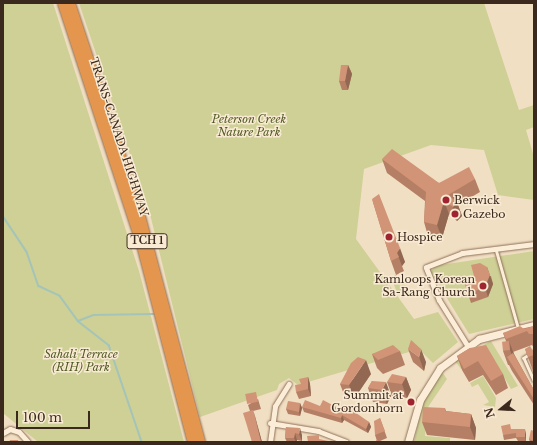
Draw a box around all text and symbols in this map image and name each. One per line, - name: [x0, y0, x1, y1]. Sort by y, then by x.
- street label: TRANS-CANADA HIGHWAY: [87, 56, 151, 218]
- park label: Peterson Creek Nature Park: [212, 113, 286, 139]
- place label: Berwick: [454, 193, 500, 207]
- marker: Berwick: [441, 195, 451, 205]
- place label: Gazebo: [463, 207, 505, 221]
- marker: Gazebo: [450, 209, 460, 219]
- place label: Hospice: [397, 230, 442, 244]
- marker: Hospice: [384, 232, 394, 242]
- road number: TCH 1: [126, 233, 168, 249]
- place label: Kamloops Korean Sa-Rang Church: [374, 273, 475, 299]
- marker: Kamloops Korean Sa-Rang Church: [478, 281, 488, 291]
- park label: Sahali Terrace (RIH) Park: [44, 348, 118, 374]
- place label: Summit at Gordonhorn: [331, 389, 403, 415]
- north arrow: [481, 389, 521, 429]
- marker: Summit at Gordonhorn: [406, 397, 416, 407]
- scale bar: [18, 403, 92, 429]
- text: N: [481, 406, 498, 420]
- text: 100 m: [23, 410, 62, 425]

